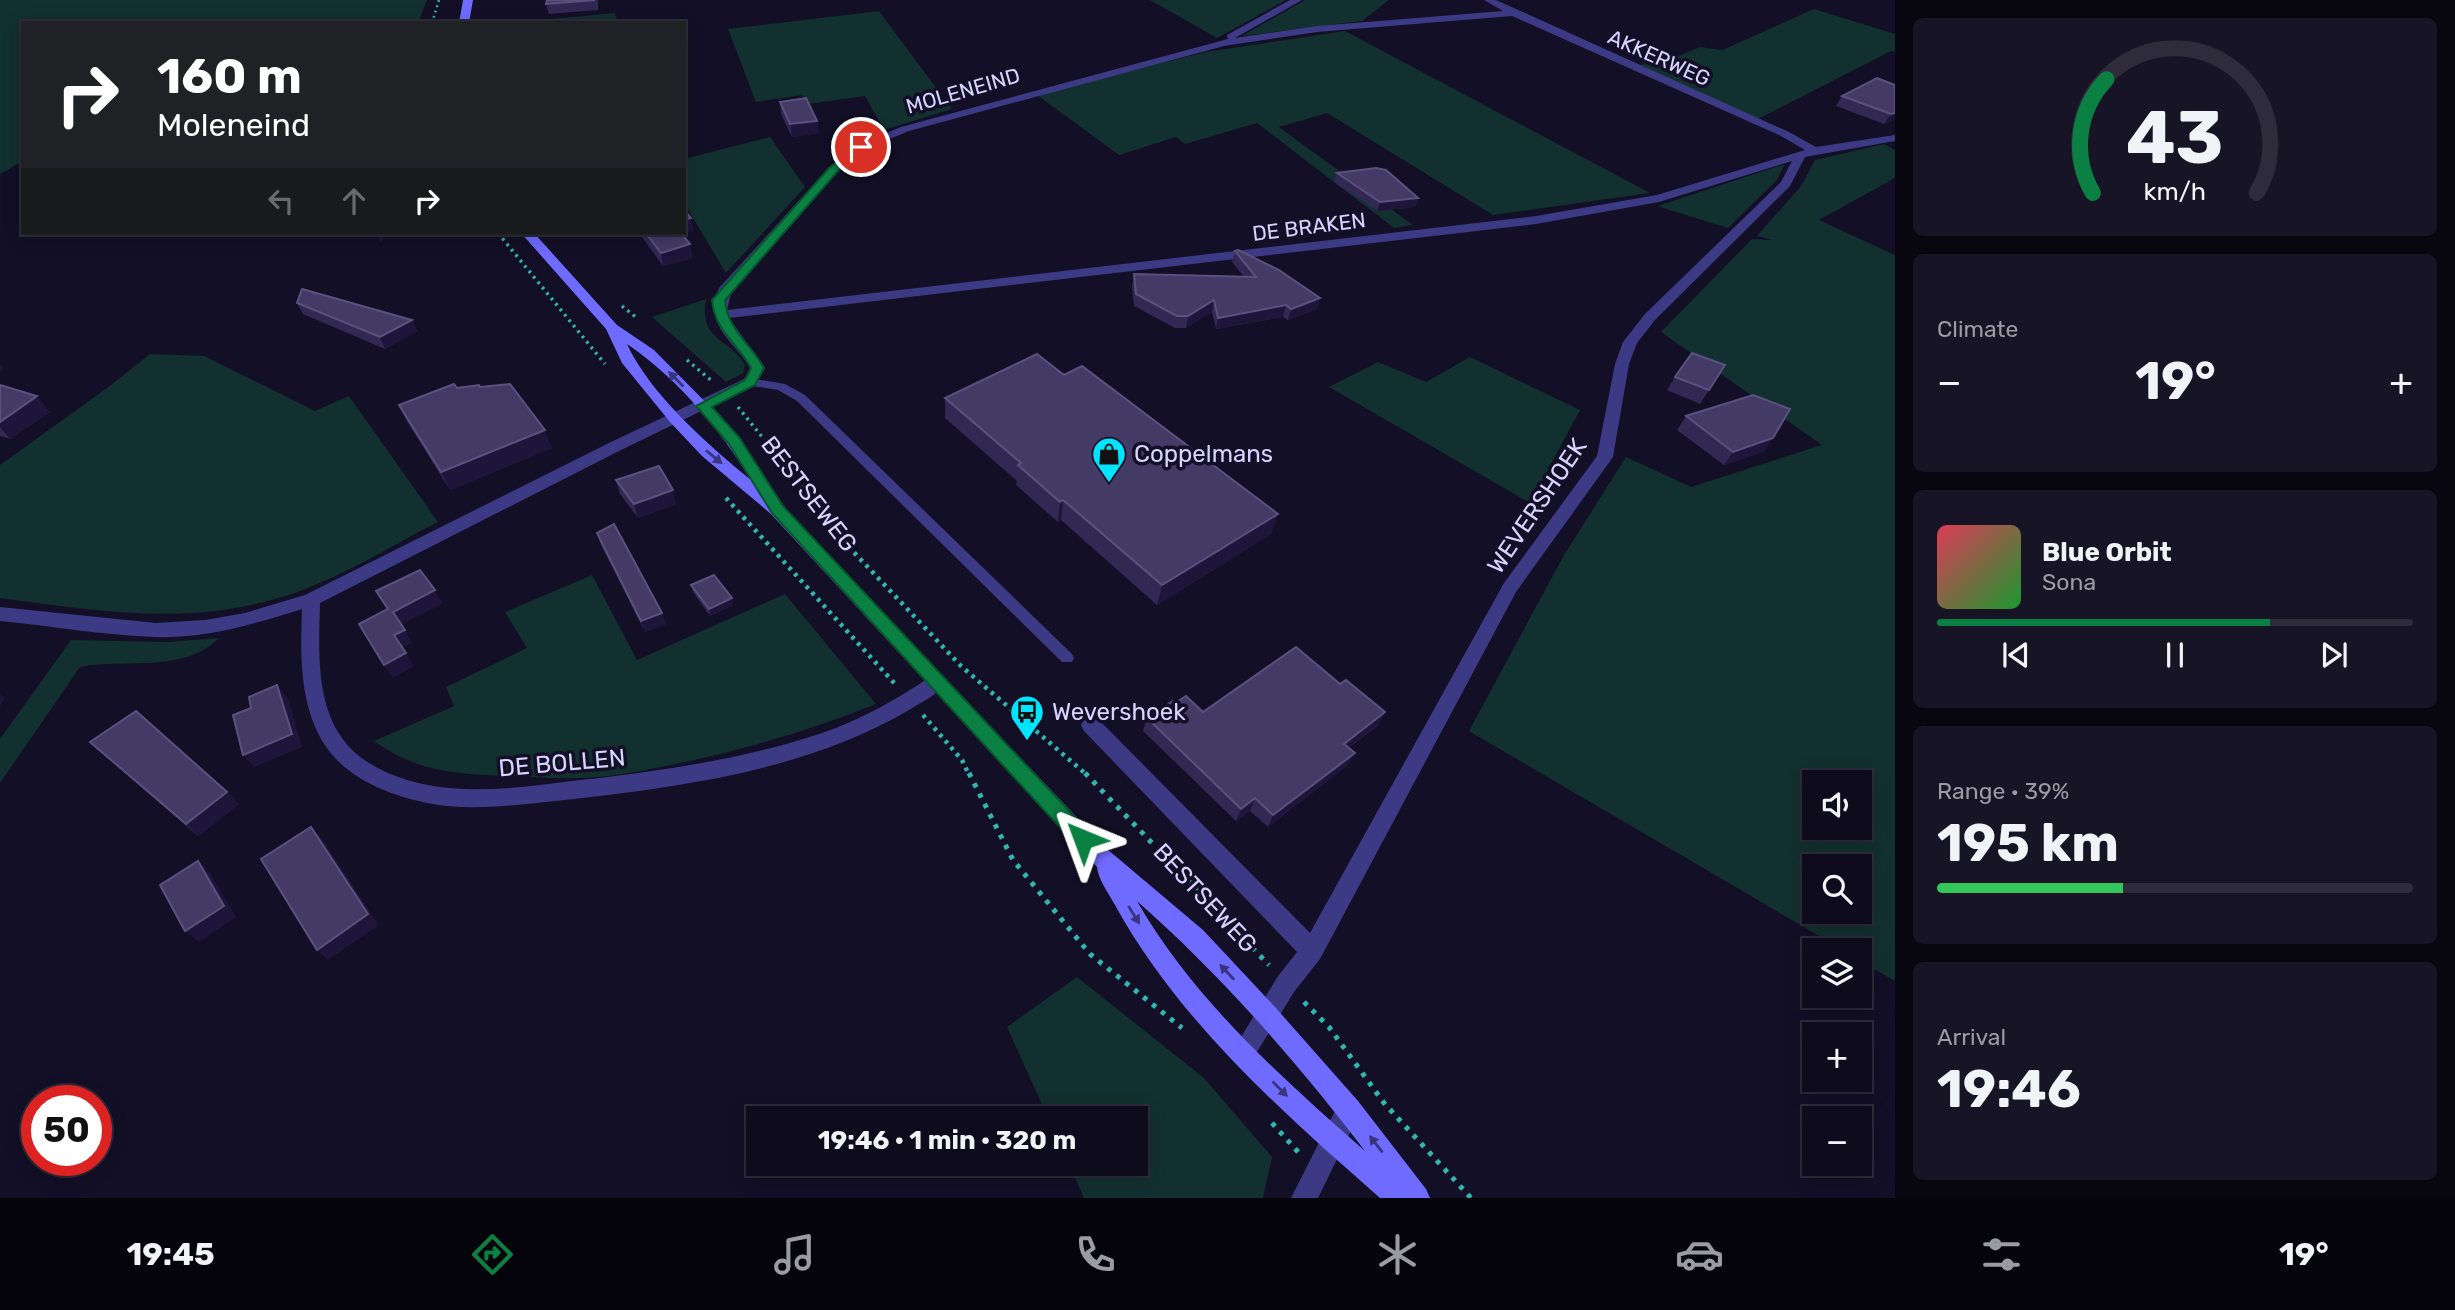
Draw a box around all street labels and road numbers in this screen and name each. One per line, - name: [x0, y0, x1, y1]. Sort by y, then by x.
- street label: AKKERWEG: [1604, 24, 1714, 91]
- street label: MOLENEIND: [903, 62, 1023, 119]
- street label: DE BRAKEN: [1251, 207, 1367, 246]
- street label: BESTSEWEG: [755, 431, 863, 557]
- street label: WEVERSHOEK: [1482, 433, 1593, 579]
- street label: DE BOLLEN: [497, 743, 627, 783]
- street label: BESTSEWEG: [1148, 838, 1262, 958]

